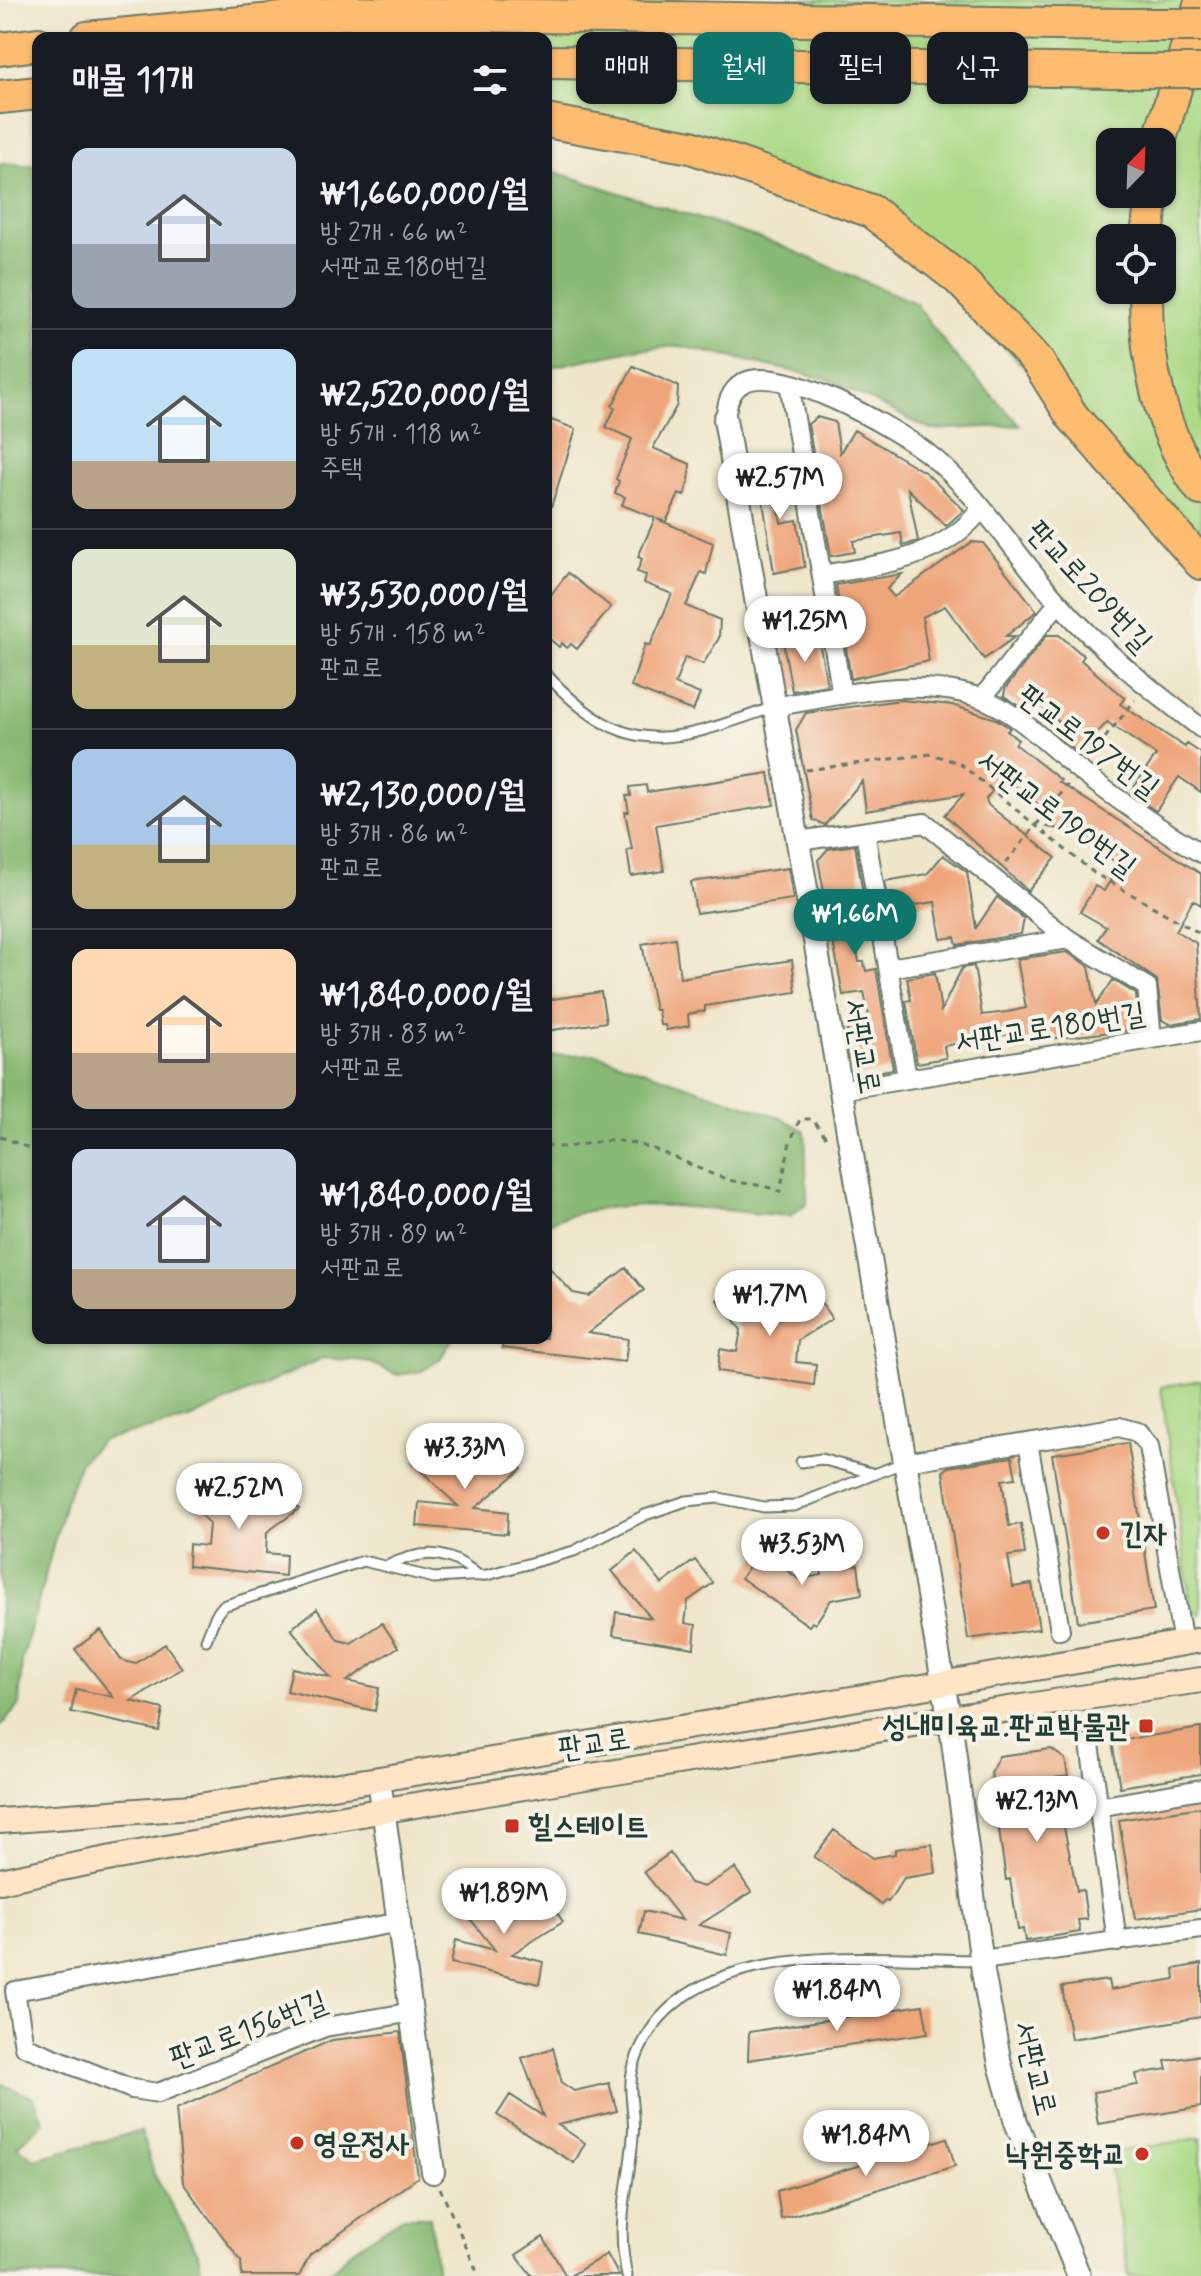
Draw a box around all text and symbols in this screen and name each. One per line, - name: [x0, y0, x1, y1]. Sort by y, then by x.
- chip: 매매: [576, 32, 677, 104]
- chip: 월세: [693, 32, 794, 104]
- chip: 필터: [810, 32, 911, 104]
- chip: 신규: [927, 32, 1028, 104]
- text: 매물 11개: [72, 58, 194, 103]
- icon: filters: [468, 58, 512, 102]
- north arrow: [1096, 128, 1176, 208]
- map controls: [1096, 128, 1176, 304]
- text: ₩1,660,000/월: [320, 172, 528, 217]
- icon: home: [136, 180, 232, 276]
- text: 방 2개 · 66 m²: [320, 217, 467, 251]
- button: locate: [1096, 224, 1176, 304]
- text: 서판교로180번길: [320, 251, 486, 285]
- text: ₩2,520,000/월: [320, 373, 529, 418]
- icon: home: [136, 381, 232, 477]
- text: 방 5개 · 118 m²: [320, 418, 482, 452]
- text: 주택: [320, 452, 362, 486]
- pin: ₩2.57M: [715, 453, 845, 521]
- text: ₩2.57M: [736, 462, 824, 496]
- street label: 판교로209번길: [1018, 513, 1160, 661]
- text: ₩3,530,000/월: [320, 573, 528, 618]
- icon: home: [136, 581, 232, 677]
- pin: ₩1.25M: [740, 596, 870, 664]
- text: ₩1.25M: [762, 605, 848, 639]
- text: 방 5개 · 158 m²: [320, 618, 486, 652]
- text: 판교로: [320, 652, 383, 686]
- street label: 판교로197번길: [1010, 676, 1167, 808]
- street label: 서판교로190번길: [969, 742, 1144, 887]
- text: ₩2,130,000/월: [320, 773, 525, 818]
- icon: home: [136, 781, 232, 877]
- text: 방 3개 · 86 m²: [320, 818, 468, 852]
- text: 판교로: [320, 852, 383, 886]
- pin: ₩1.66M: [790, 889, 920, 957]
- text: ₩1.66M: [812, 898, 898, 932]
- text: ₩1,840,000/월: [320, 973, 532, 1018]
- icon: home: [136, 981, 232, 1077]
- street label: 서판교로180번길: [952, 994, 1148, 1063]
- street label: 서판교로: [834, 995, 889, 1097]
- text: 방 3개 · 83 m²: [320, 1018, 466, 1052]
- text: 서판교로: [320, 1052, 404, 1086]
- text: ₩1,840,000/월: [320, 1173, 532, 1218]
- icon: home: [136, 1181, 232, 1277]
- text: 방 3개 · 89 m²: [320, 1218, 467, 1252]
- text: 서판교로: [320, 1252, 404, 1286]
- pin: ₩1.7M: [714, 1270, 826, 1338]
- text: ₩1.7M: [733, 1279, 807, 1313]
- pin: ₩3.33M: [400, 1423, 530, 1491]
- text: ₩3.33M: [424, 1432, 506, 1466]
- pin: ₩2.52M: [174, 1463, 304, 1531]
- text: ₩2.52M: [194, 1472, 284, 1506]
- place label: 긴자: [1119, 1515, 1167, 1554]
- pin: ₩3.53M: [737, 1519, 867, 1587]
- marker: 긴자: [1094, 1524, 1112, 1542]
- text: ₩3.53M: [759, 1528, 845, 1562]
- place label: 성내미육교.판교박물관: [882, 1708, 1130, 1747]
- marker: 성내미육교.판교박물관: [1137, 1717, 1155, 1735]
- street label: 판교로: [555, 1720, 633, 1769]
- pin: ₩2.13M: [972, 1776, 1102, 1844]
- text: ₩2.13M: [996, 1785, 1078, 1819]
- place label: 힐스테이트: [528, 1808, 649, 1847]
- marker: 힐스테이트: [503, 1817, 521, 1835]
- pin: ₩1.89M: [439, 1868, 569, 1936]
- text: ₩1.89M: [459, 1877, 549, 1911]
- pin: ₩1.84M: [772, 1965, 902, 2033]
- text: ₩1.84M: [792, 1974, 882, 2008]
- street label: 판교로156번길: [164, 1983, 333, 2078]
- street label: 서판교로: [1004, 2017, 1065, 2120]
- pin: ₩1.84M: [801, 2110, 931, 2178]
- text: ₩1.84M: [821, 2119, 911, 2153]
- place label: 영운정사: [313, 2125, 410, 2164]
- marker: 영운정사: [288, 2134, 306, 2152]
- place label: 낙원중학교: [1005, 2136, 1126, 2175]
- marker: 낙원중학교: [1133, 2145, 1151, 2163]

